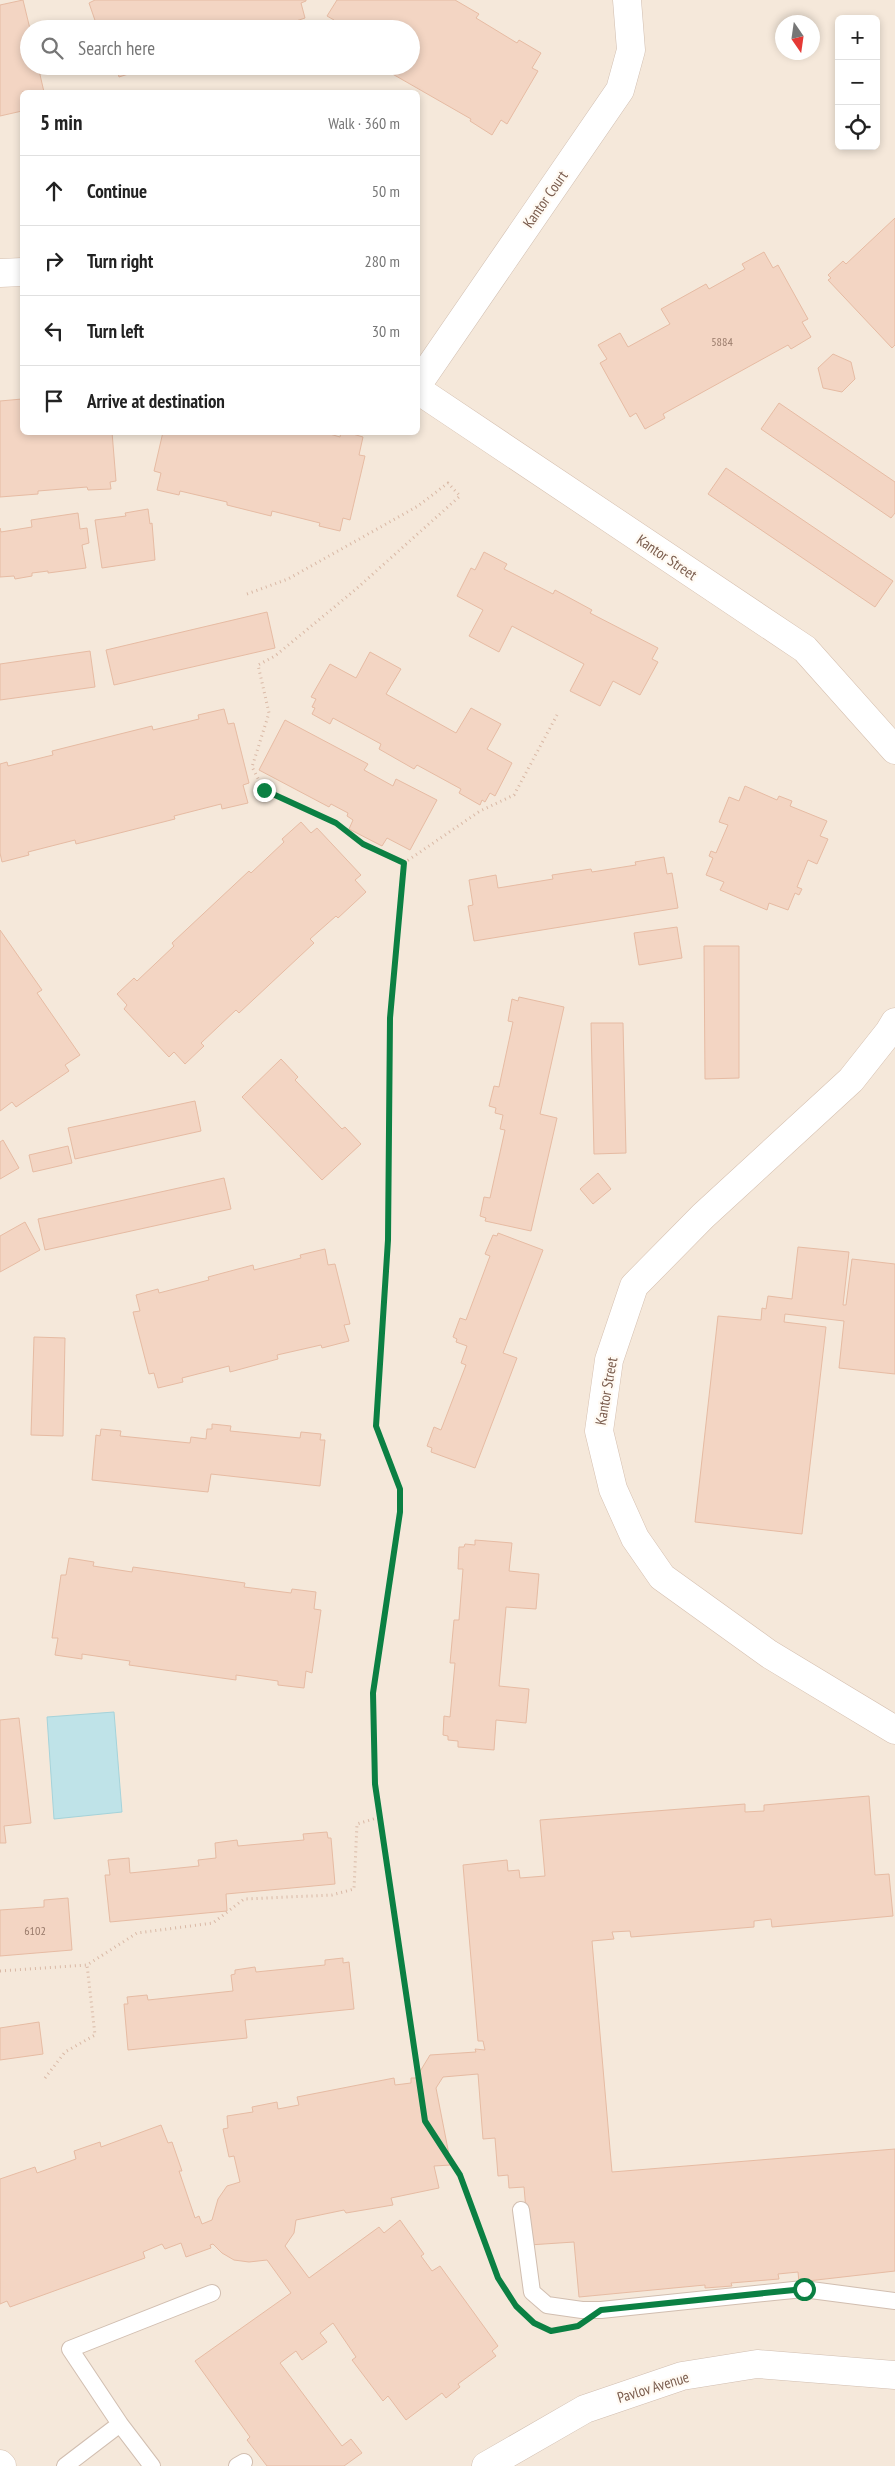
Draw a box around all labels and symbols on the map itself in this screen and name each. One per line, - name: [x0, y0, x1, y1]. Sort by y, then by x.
- north arrow: [775, 15, 820, 60]
- street label: Kantor Court: [518, 167, 572, 231]
- house number: 5884: [711, 334, 733, 349]
- street label: Kantor Street: [633, 530, 701, 584]
- route end: [253, 779, 276, 802]
- street label: Kantor Street: [591, 1356, 621, 1426]
- house number: 6102: [24, 1923, 46, 1938]
- route start: [793, 2278, 816, 2301]
- street label: Pavlov Avenue: [615, 2367, 691, 2407]

